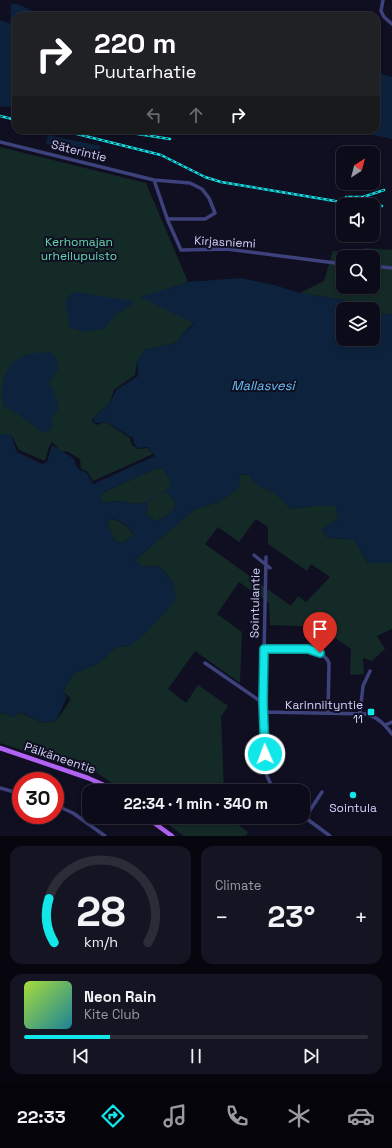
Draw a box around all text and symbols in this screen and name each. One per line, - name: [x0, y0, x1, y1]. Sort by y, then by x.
- text: 220 m: [94, 25, 176, 61]
- icon: right: [28, 28, 80, 80]
- text: Puutarhatie: [94, 60, 196, 83]
- icon: left: [143, 104, 165, 126]
- icon: ahead: [185, 104, 207, 126]
- icon: right: [227, 104, 249, 126]
- street label: Säterintie: [50, 136, 108, 166]
- north arrow: [336, 146, 380, 190]
- map controls: [336, 146, 380, 346]
- button: sound: [336, 198, 380, 242]
- street label: Kirjasniemi: [194, 232, 256, 252]
- park label: Kerhomajan urheilupuisto: [41, 234, 117, 264]
- button: search: [336, 250, 380, 294]
- button: layers: [336, 302, 380, 346]
- water label: Mallasvesi: [231, 377, 297, 394]
- street label: Sointulantie: [246, 568, 264, 638]
- pin: [303, 612, 337, 653]
- icon: arrive: [309, 618, 331, 640]
- place label: Karinniityntie 11: [285, 697, 363, 727]
- marker: Karinniityntie 11: [366, 707, 376, 717]
- position arrow: [244, 733, 286, 775]
- street label: Pälkäneentie: [22, 738, 98, 778]
- speed limit sign: 30: [12, 772, 64, 824]
- marker: Sointula: [348, 790, 358, 800]
- text: 22:34 · 1 min · 340 m: [124, 794, 268, 813]
- place label: Sointula: [329, 800, 377, 816]
- text: Climate: [215, 877, 261, 894]
- text: 28: [76, 885, 125, 938]
- text: 23°: [268, 897, 315, 936]
- text: −: [215, 903, 229, 931]
- text: +: [354, 903, 368, 931]
- text: km/h: [83, 933, 118, 951]
- text: Neon Rain: [84, 987, 156, 1006]
- text: Kite Club: [84, 1006, 140, 1023]
- icon: previous: [70, 1045, 92, 1067]
- icon: pause: [185, 1045, 207, 1067]
- icon: next: [300, 1045, 322, 1067]
- icon: directions: [99, 1102, 127, 1130]
- icon: music: [161, 1102, 189, 1130]
- icon: phone: [223, 1102, 251, 1130]
- icon: climate: [285, 1102, 313, 1130]
- icon: car: [347, 1102, 375, 1130]
- text: 22:33: [17, 1105, 66, 1128]

